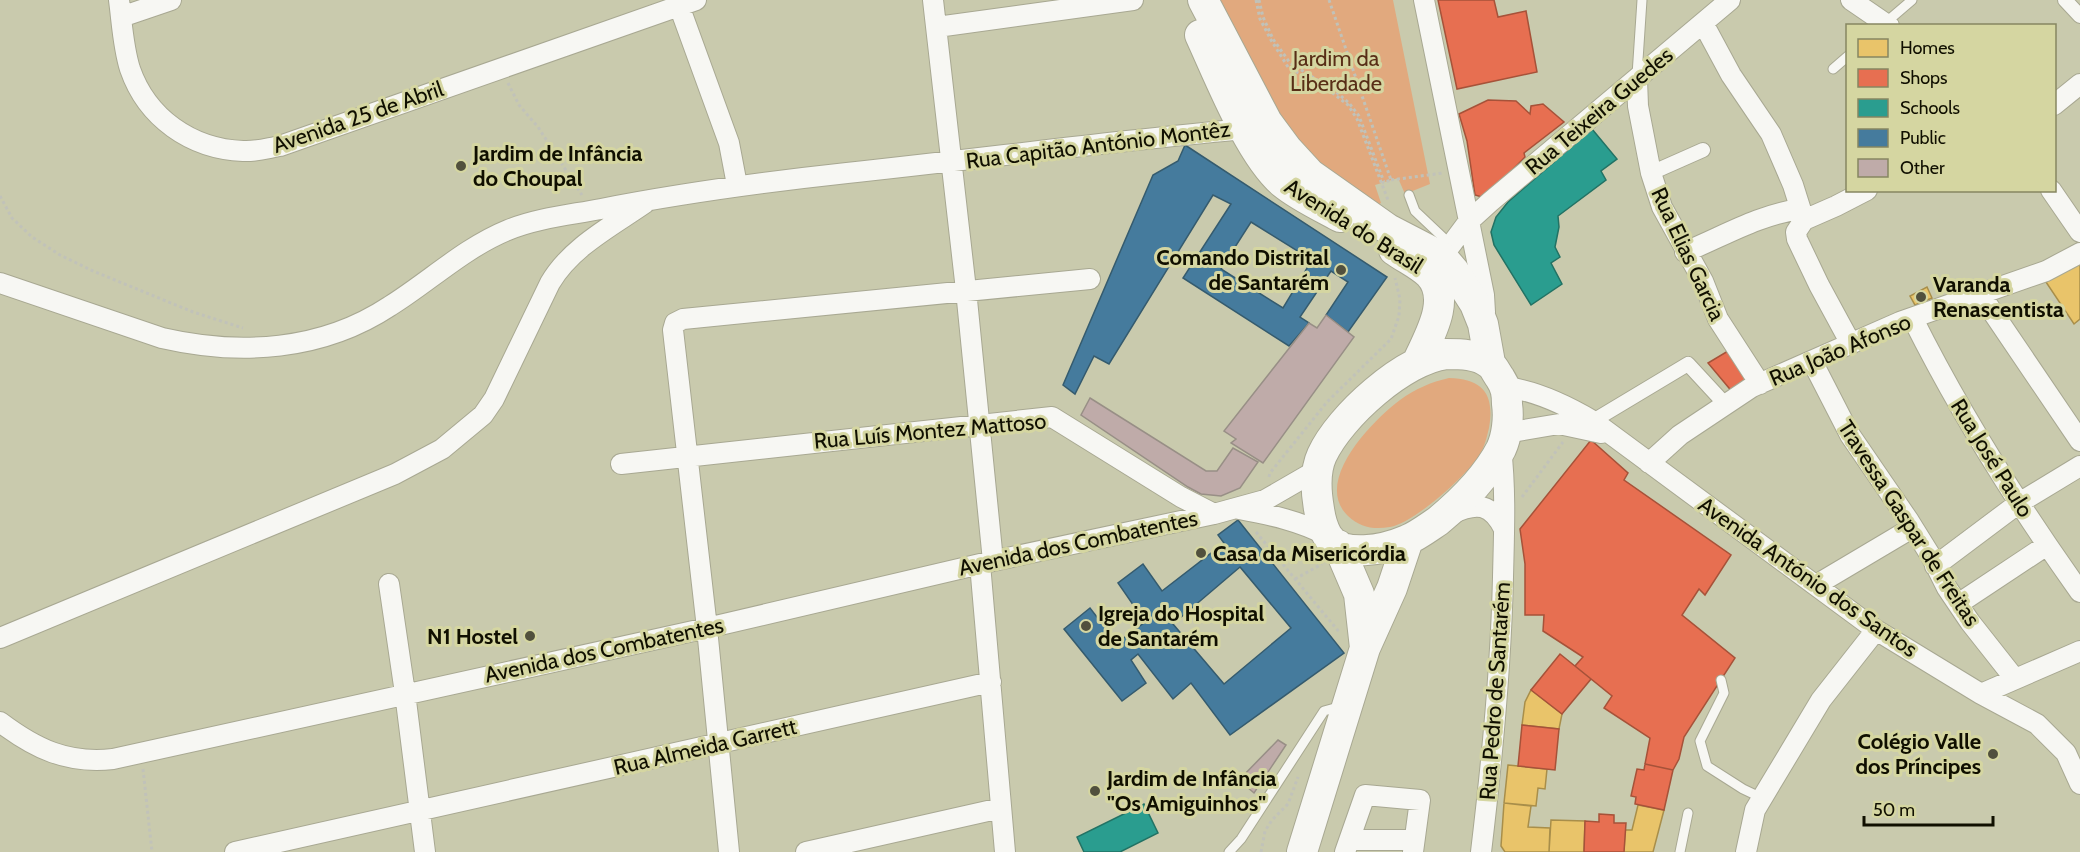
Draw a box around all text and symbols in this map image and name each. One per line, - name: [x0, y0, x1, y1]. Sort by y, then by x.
- legend: [1846, 24, 2056, 192]
- text: Homes: [1900, 37, 1955, 59]
- street label: Rua Teixeira Guedes: [1520, 41, 1678, 181]
- park label: Jardim da Liberdade: [1290, 45, 1382, 97]
- text: Shops: [1900, 67, 1948, 89]
- street label: Avenida 25 de Abril: [269, 75, 448, 159]
- text: Schools: [1900, 97, 1960, 119]
- street label: Rua Capitão António Montêz: [964, 115, 1232, 175]
- text: Public: [1900, 127, 1946, 149]
- place label: Jardim de Infância do Choupal: [472, 140, 643, 192]
- text: Other: [1900, 157, 1945, 179]
- marker: Jardim de Infância do Choupal: [454, 159, 468, 173]
- street label: Avenida do Brasil: [1280, 173, 1429, 280]
- street label: Rua Elias Garcia: [1645, 183, 1731, 325]
- place label: Comando Distrital de Santarém: [1156, 244, 1329, 296]
- marker: Comando Distrital de Santarém: [1334, 263, 1348, 277]
- place label: Varanda Renascentista: [1933, 271, 2064, 323]
- marker: Varanda Renascentista: [1914, 290, 1928, 304]
- street label: Rua João Afonso: [1765, 308, 1915, 392]
- street label: Rua José Paulo: [1945, 394, 2039, 522]
- street label: Rua Luís Montez Mattoso: [813, 407, 1047, 455]
- street label: Travessa Gaspar de Freitas: [1832, 415, 1986, 631]
- street label: Avenida António dos Santos: [1693, 491, 1923, 663]
- street label: Avenida dos Combatentes: [956, 504, 1200, 582]
- place label: Casa da Misericórdia: [1213, 540, 1406, 567]
- marker: Casa da Misericórdia: [1194, 546, 1208, 560]
- street label: Rua Pedro de Santarém: [1474, 581, 1516, 801]
- place label: Igreja do Hospital de Santarém: [1098, 600, 1265, 652]
- street label: Avenida dos Combatentes: [482, 611, 726, 689]
- marker: Igreja do Hospital de Santarém: [1079, 619, 1093, 633]
- place label: N1 Hostel: [427, 623, 518, 650]
- marker: N1 Hostel: [523, 629, 537, 643]
- street label: Rua Almeida Garrett: [611, 713, 800, 781]
- place label: Colégio Valle dos Príncipes: [1856, 728, 1981, 780]
- marker: Colégio Valle dos Príncipes: [1986, 747, 2000, 761]
- place label: Jardim de Infância "Os Amiguinhos": [1106, 765, 1277, 817]
- marker: Jardim de Infância "Os Amiguinhos": [1088, 784, 1102, 798]
- scale bar: [1864, 789, 1993, 827]
- text: 50 m: [1873, 799, 1915, 821]

